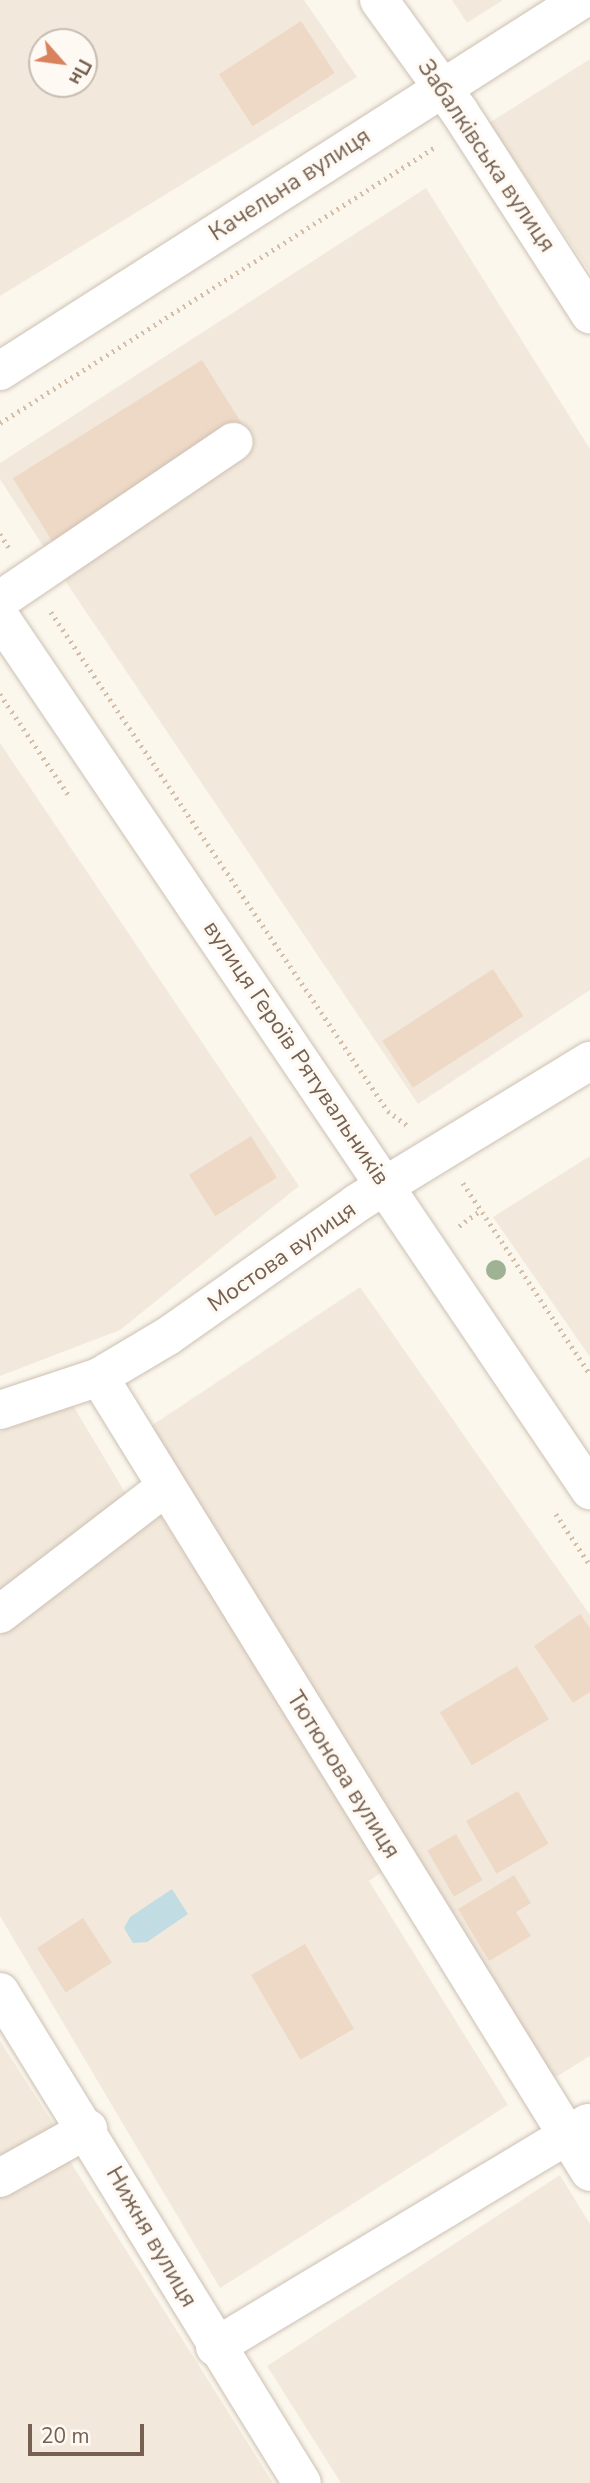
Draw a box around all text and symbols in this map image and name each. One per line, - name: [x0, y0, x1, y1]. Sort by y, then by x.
- north arrow: [28, 28, 98, 98]
- text: Пн: [62, 54, 97, 90]
- street label: Забалківська вулиця: [411, 54, 561, 258]
- street label: Качельна вулиця: [204, 123, 376, 247]
- street label: вулиця Героїв Рятувальників: [197, 916, 395, 1190]
- street label: Мостова вулиця: [203, 1196, 361, 1318]
- street label: Тютюнова вулиця: [280, 1686, 406, 1864]
- street label: Нижня вулиця: [100, 2162, 202, 2312]
- scale bar: [32, 2410, 147, 2454]
- text: 20 m: [41, 2422, 90, 2450]

